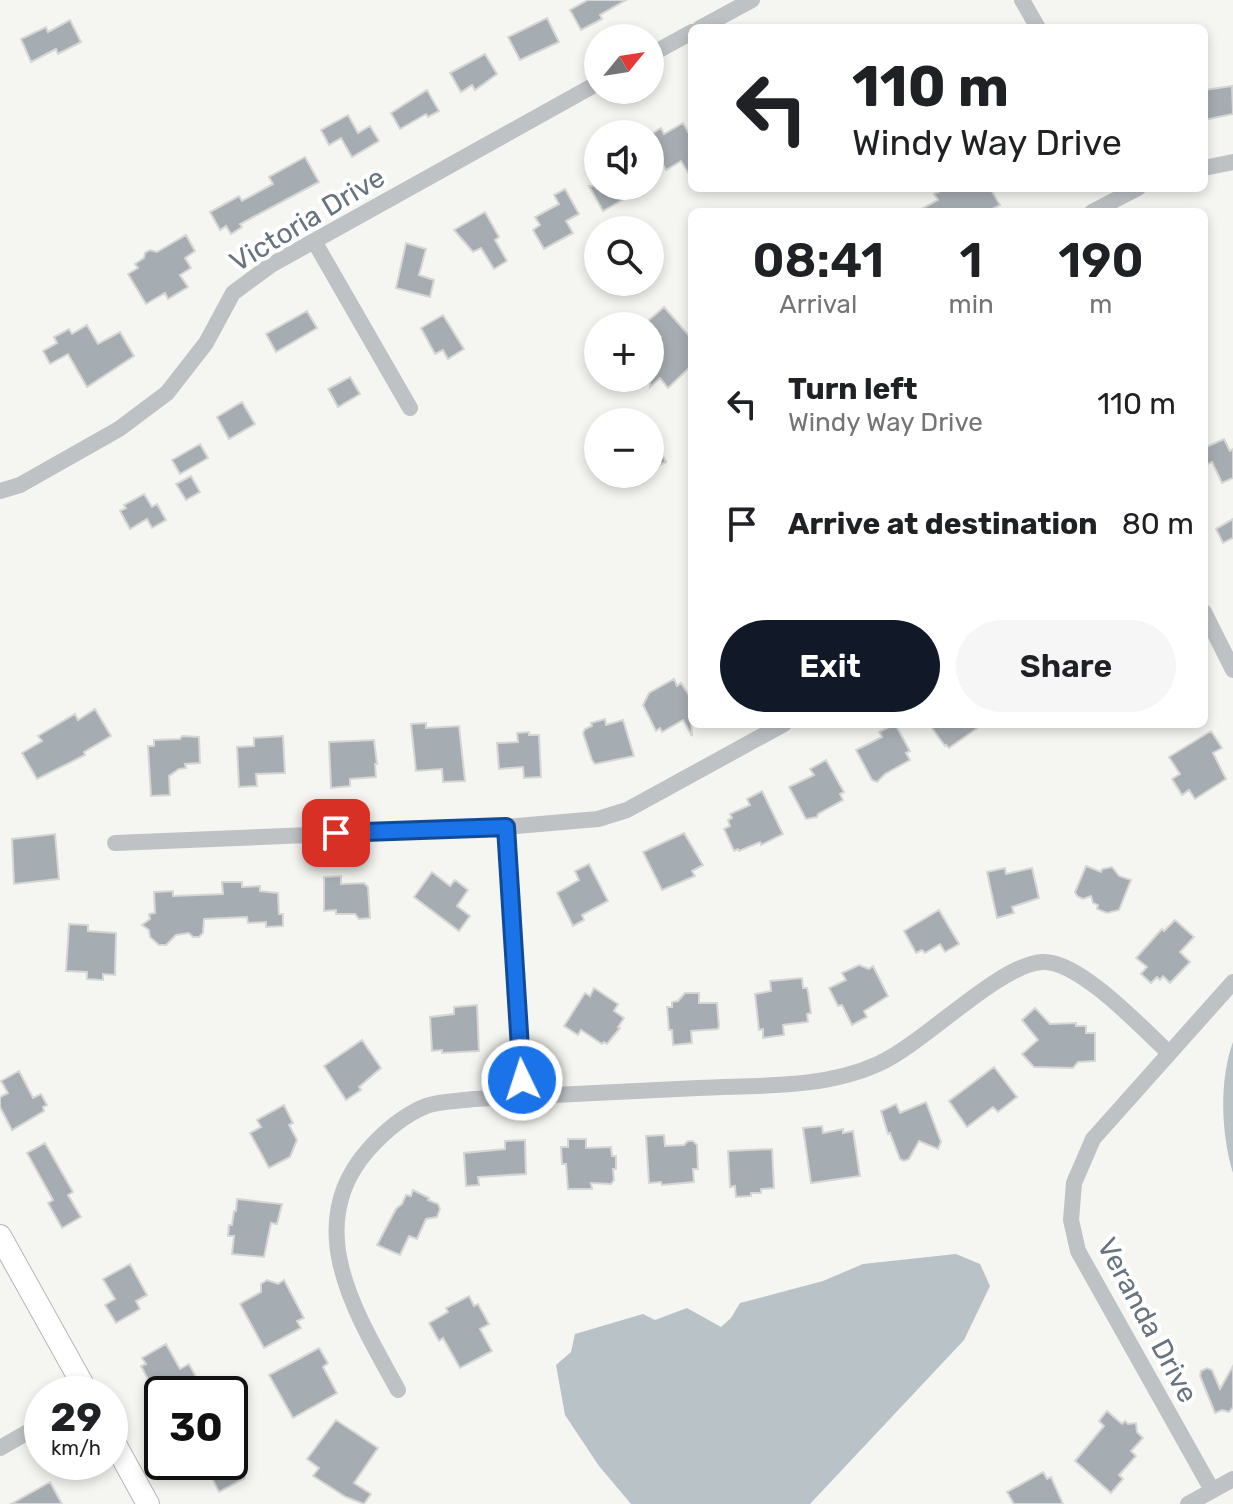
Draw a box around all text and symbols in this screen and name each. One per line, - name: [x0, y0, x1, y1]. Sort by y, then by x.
- north arrow: [584, 24, 664, 104]
- map controls: [584, 24, 664, 488]
- text: 110 m: [852, 54, 1009, 120]
- icon: left: [720, 56, 824, 160]
- button: sound: [584, 120, 664, 200]
- text: Windy Way Drive: [852, 121, 1122, 164]
- street label: Victoria Drive: [224, 160, 391, 279]
- button: search: [584, 216, 664, 296]
- text: 08:41: [753, 232, 884, 289]
- text: 1: [960, 232, 983, 289]
- text: 190: [1058, 232, 1143, 289]
- text: Arrival: [779, 289, 857, 320]
- text: min: [949, 289, 994, 320]
- text: m: [1089, 289, 1112, 320]
- button: +: [584, 312, 664, 392]
- text: Turn left: [788, 371, 918, 407]
- icon: left: [720, 382, 764, 426]
- text: 110 m: [1097, 386, 1176, 422]
- text: Windy Way Drive: [788, 407, 983, 438]
- button: −: [584, 408, 664, 488]
- icon: arrive: [720, 502, 764, 546]
- text: Arrive at destination: [788, 506, 1098, 542]
- text: 80 m: [1122, 506, 1194, 542]
- button: Exit: [720, 620, 940, 712]
- button: Share: [956, 620, 1176, 712]
- pin: [302, 799, 370, 867]
- icon: arrive: [314, 811, 358, 855]
- position arrow: [480, 1038, 564, 1122]
- street label: Veranda Drive: [1090, 1232, 1205, 1408]
- speed limit sign: 30: [144, 1376, 248, 1480]
- text: 29: [50, 1394, 102, 1441]
- text: km/h: [51, 1436, 101, 1460]

